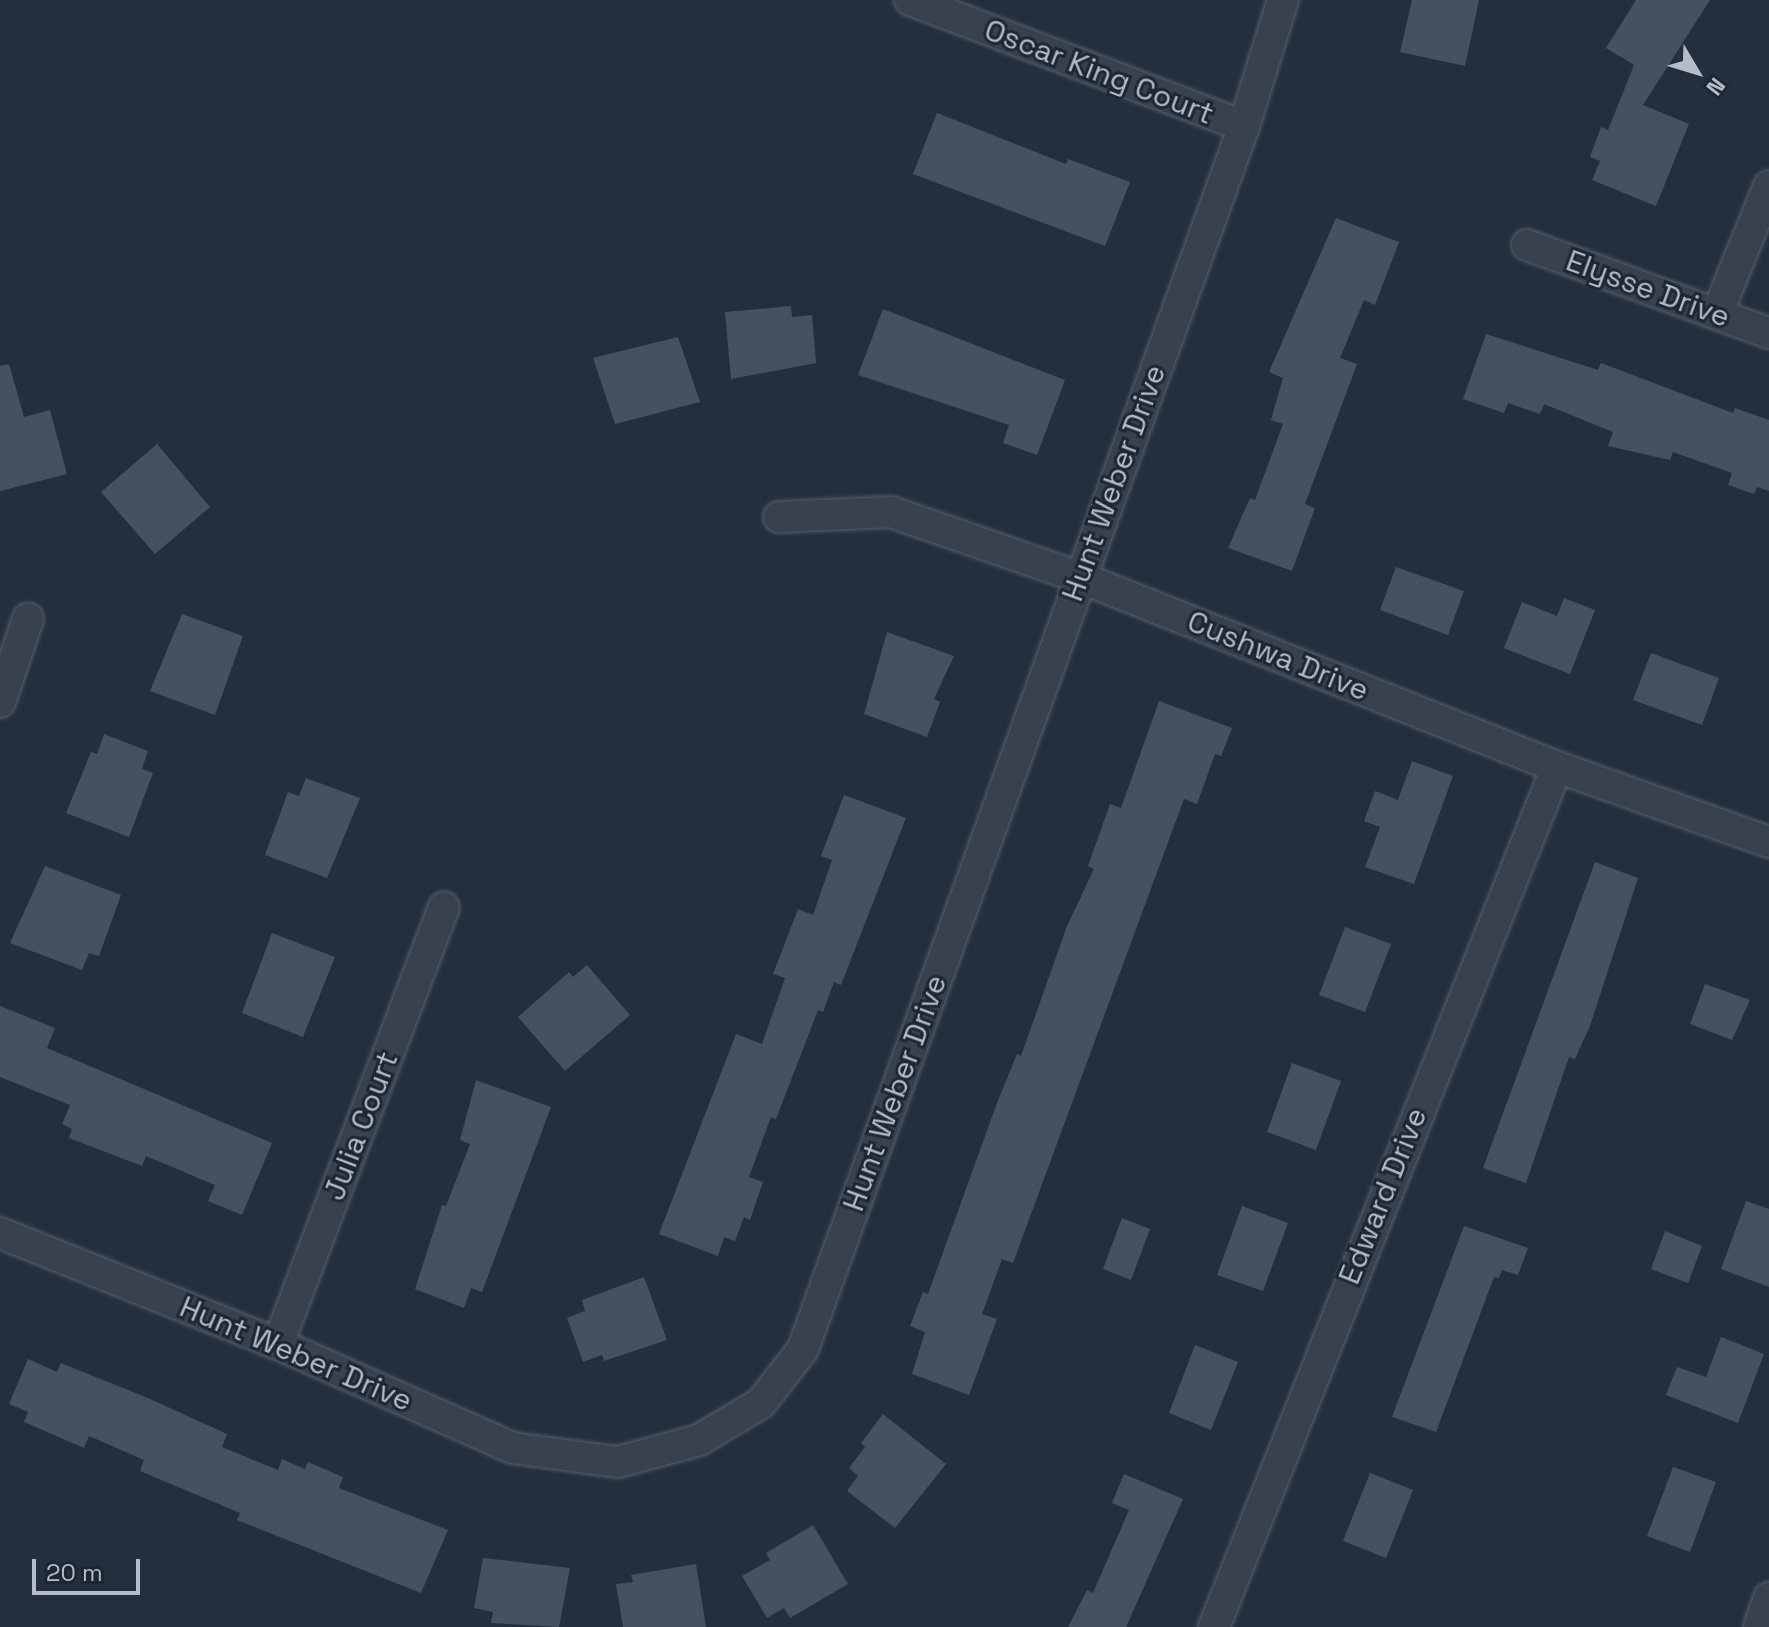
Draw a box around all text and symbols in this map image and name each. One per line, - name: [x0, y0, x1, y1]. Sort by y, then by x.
- street label: Oscar King Court: [979, 12, 1219, 132]
- north arrow: [1657, 32, 1737, 112]
- text: N: [1700, 72, 1731, 101]
- street label: Elysse Drive: [1561, 243, 1735, 335]
- street label: Hunt Weber Drive: [1054, 360, 1174, 606]
- street label: Cushwa Drive: [1182, 603, 1374, 709]
- street label: Hunt Weber Drive: [835, 970, 955, 1216]
- street label: Julia Court: [316, 1047, 406, 1205]
- street label: Edward Drive: [1331, 1103, 1435, 1289]
- street label: Hunt Weber Drive: [174, 1289, 418, 1419]
- scale bar: [36, 1543, 144, 1593]
- text: 20 m: [46, 1557, 103, 1588]

